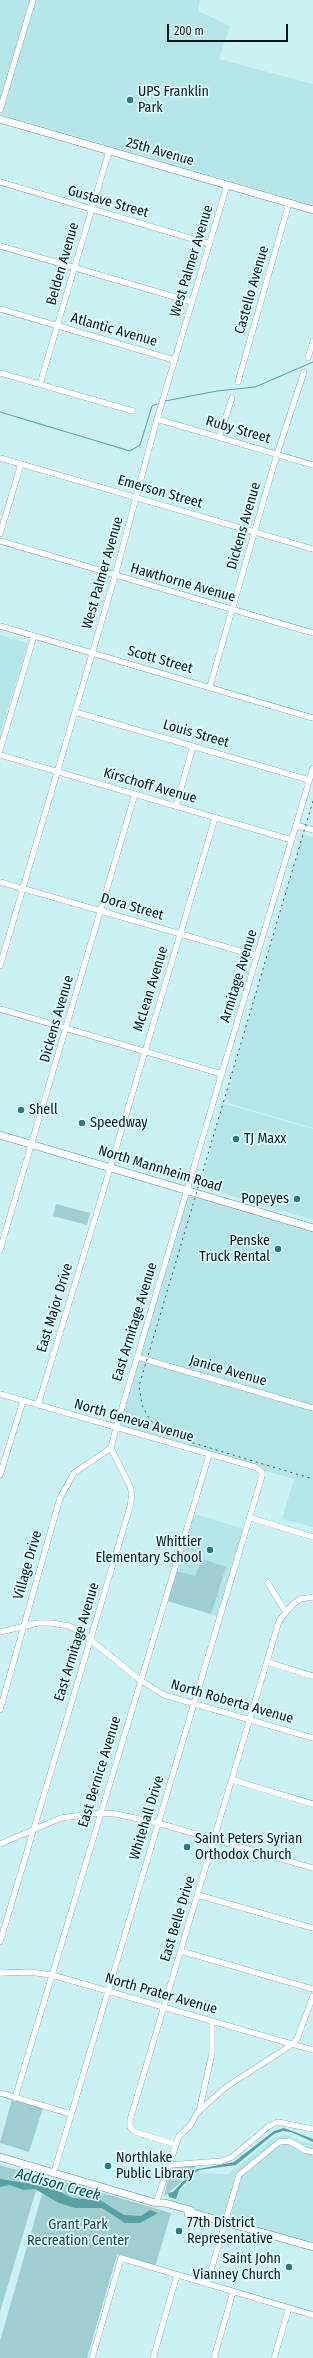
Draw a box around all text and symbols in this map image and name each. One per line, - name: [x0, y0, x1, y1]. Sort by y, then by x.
- scale bar: [169, 16, 290, 42]
- text: 200 m: [174, 24, 204, 38]
- place label: UPS Franklin Park: [138, 84, 209, 116]
- marker: UPS Franklin Park: [125, 95, 135, 105]
- street label: 25th Avenue: [124, 134, 196, 170]
- street label: Gustave Street: [66, 182, 150, 222]
- street label: West Palmer Avenue: [167, 203, 217, 319]
- street label: Belden Avenue: [43, 221, 83, 307]
- street label: Castello Avenue: [231, 244, 273, 336]
- street label: Atlantic Avenue: [69, 310, 159, 350]
- street label: Ruby Street: [204, 413, 272, 447]
- street label: Emerson Street: [116, 472, 204, 512]
- street label: Dickens Avenue: [224, 481, 264, 571]
- street label: West Palmer Avenue: [79, 515, 127, 631]
- street label: Hawthorne Avenue: [129, 560, 237, 606]
- street label: Scott Street: [126, 643, 194, 677]
- street label: Louis Street: [161, 717, 231, 751]
- street label: Kirschoff Avenue: [101, 765, 199, 807]
- street label: Dora Street: [99, 890, 165, 924]
- street label: Armitage Avenue: [217, 927, 261, 1025]
- street label: McLean Avenue: [130, 944, 172, 1034]
- street label: Dickens Avenue: [37, 974, 77, 1064]
- place label: Shell: [29, 1102, 58, 1118]
- marker: Shell: [16, 1105, 26, 1115]
- place label: Speedway: [90, 1115, 148, 1131]
- marker: Speedway: [77, 1118, 87, 1128]
- place label: TJ Maxx: [244, 1131, 286, 1147]
- marker: TJ Maxx: [231, 1134, 241, 1144]
- street label: North Mannheim Road: [96, 1142, 224, 1196]
- place label: Popeyes: [241, 1191, 289, 1207]
- marker: Popeyes: [292, 1194, 302, 1204]
- place label: Penske Truck Rental: [199, 1233, 270, 1266]
- marker: Penske Truck Rental: [273, 1244, 283, 1254]
- street label: East Major Drive: [33, 1261, 77, 1355]
- street label: East Armitage Avenue: [109, 1261, 161, 1383]
- street label: Janice Avenue: [187, 1352, 269, 1390]
- street label: North Geneva Avenue: [72, 1396, 196, 1446]
- street label: Village Drive: [10, 1529, 46, 1601]
- place label: Whittier Elementary School: [95, 1534, 202, 1566]
- marker: Whittier Elementary School: [205, 1545, 215, 1555]
- street label: East Armitage Avenue: [51, 1581, 103, 1703]
- street label: North Roberta Avenue: [169, 1676, 295, 1728]
- street label: East Bernice Avenue: [75, 1714, 125, 1830]
- street label: Whitehall Drive: [126, 1774, 168, 1862]
- place label: Saint Peters Syrian Orthodox Church: [195, 1831, 302, 1864]
- marker: Saint Peters Syrian Orthodox Church: [182, 1842, 192, 1852]
- street label: East Belle Drive: [157, 1874, 199, 1964]
- street label: North Prater Avenue: [103, 1970, 219, 2018]
- place label: Northlake Public Library: [116, 2150, 194, 2182]
- marker: Northlake Public Library: [103, 2161, 113, 2171]
- water label: Addison Creek: [14, 2165, 102, 2205]
- place label: 77th District Representative: [187, 2215, 273, 2248]
- park label: Grant Park Recreation Center: [27, 2217, 129, 2250]
- marker: 77th District Representative: [174, 2226, 184, 2236]
- place label: Saint John Vianney Church: [193, 2251, 281, 2284]
- marker: Saint John Vianney Church: [284, 2262, 294, 2272]

